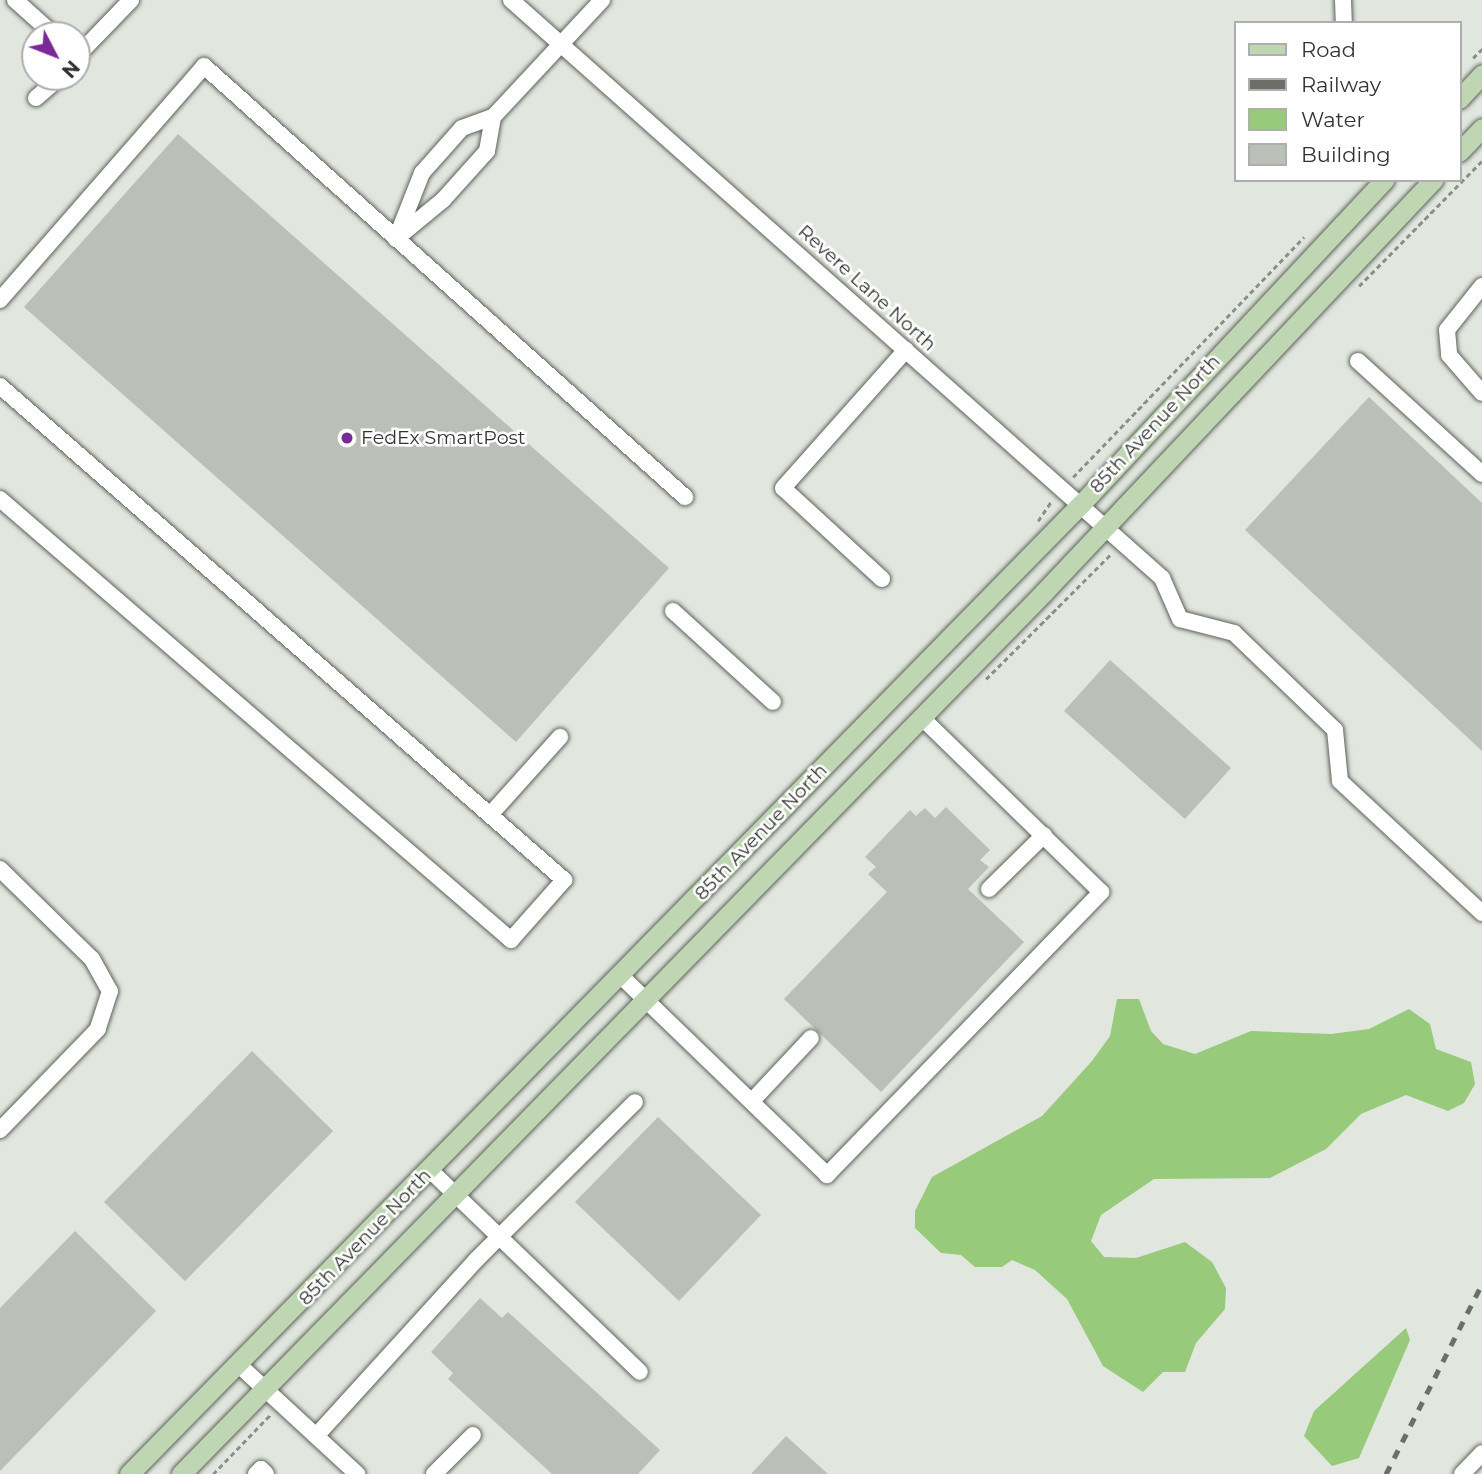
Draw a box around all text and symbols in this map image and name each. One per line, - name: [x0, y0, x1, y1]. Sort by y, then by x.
- north arrow: [21, 21, 91, 91]
- legend: [1234, 21, 1461, 182]
- text: Road: [1301, 37, 1356, 62]
- text: N: [57, 56, 84, 82]
- text: Railway: [1301, 72, 1381, 97]
- text: Water: [1301, 107, 1365, 132]
- text: Building: [1301, 142, 1391, 167]
- street label: Revere Lane North: [793, 220, 941, 356]
- street label: 85th Avenue North: [1085, 350, 1225, 498]
- place label: FedEx SmartPost: [361, 427, 526, 449]
- marker: FedEx SmartPost: [339, 430, 355, 446]
- street label: 85th Avenue North: [690, 759, 832, 905]
- street label: 85th Avenue North: [294, 1164, 436, 1310]

